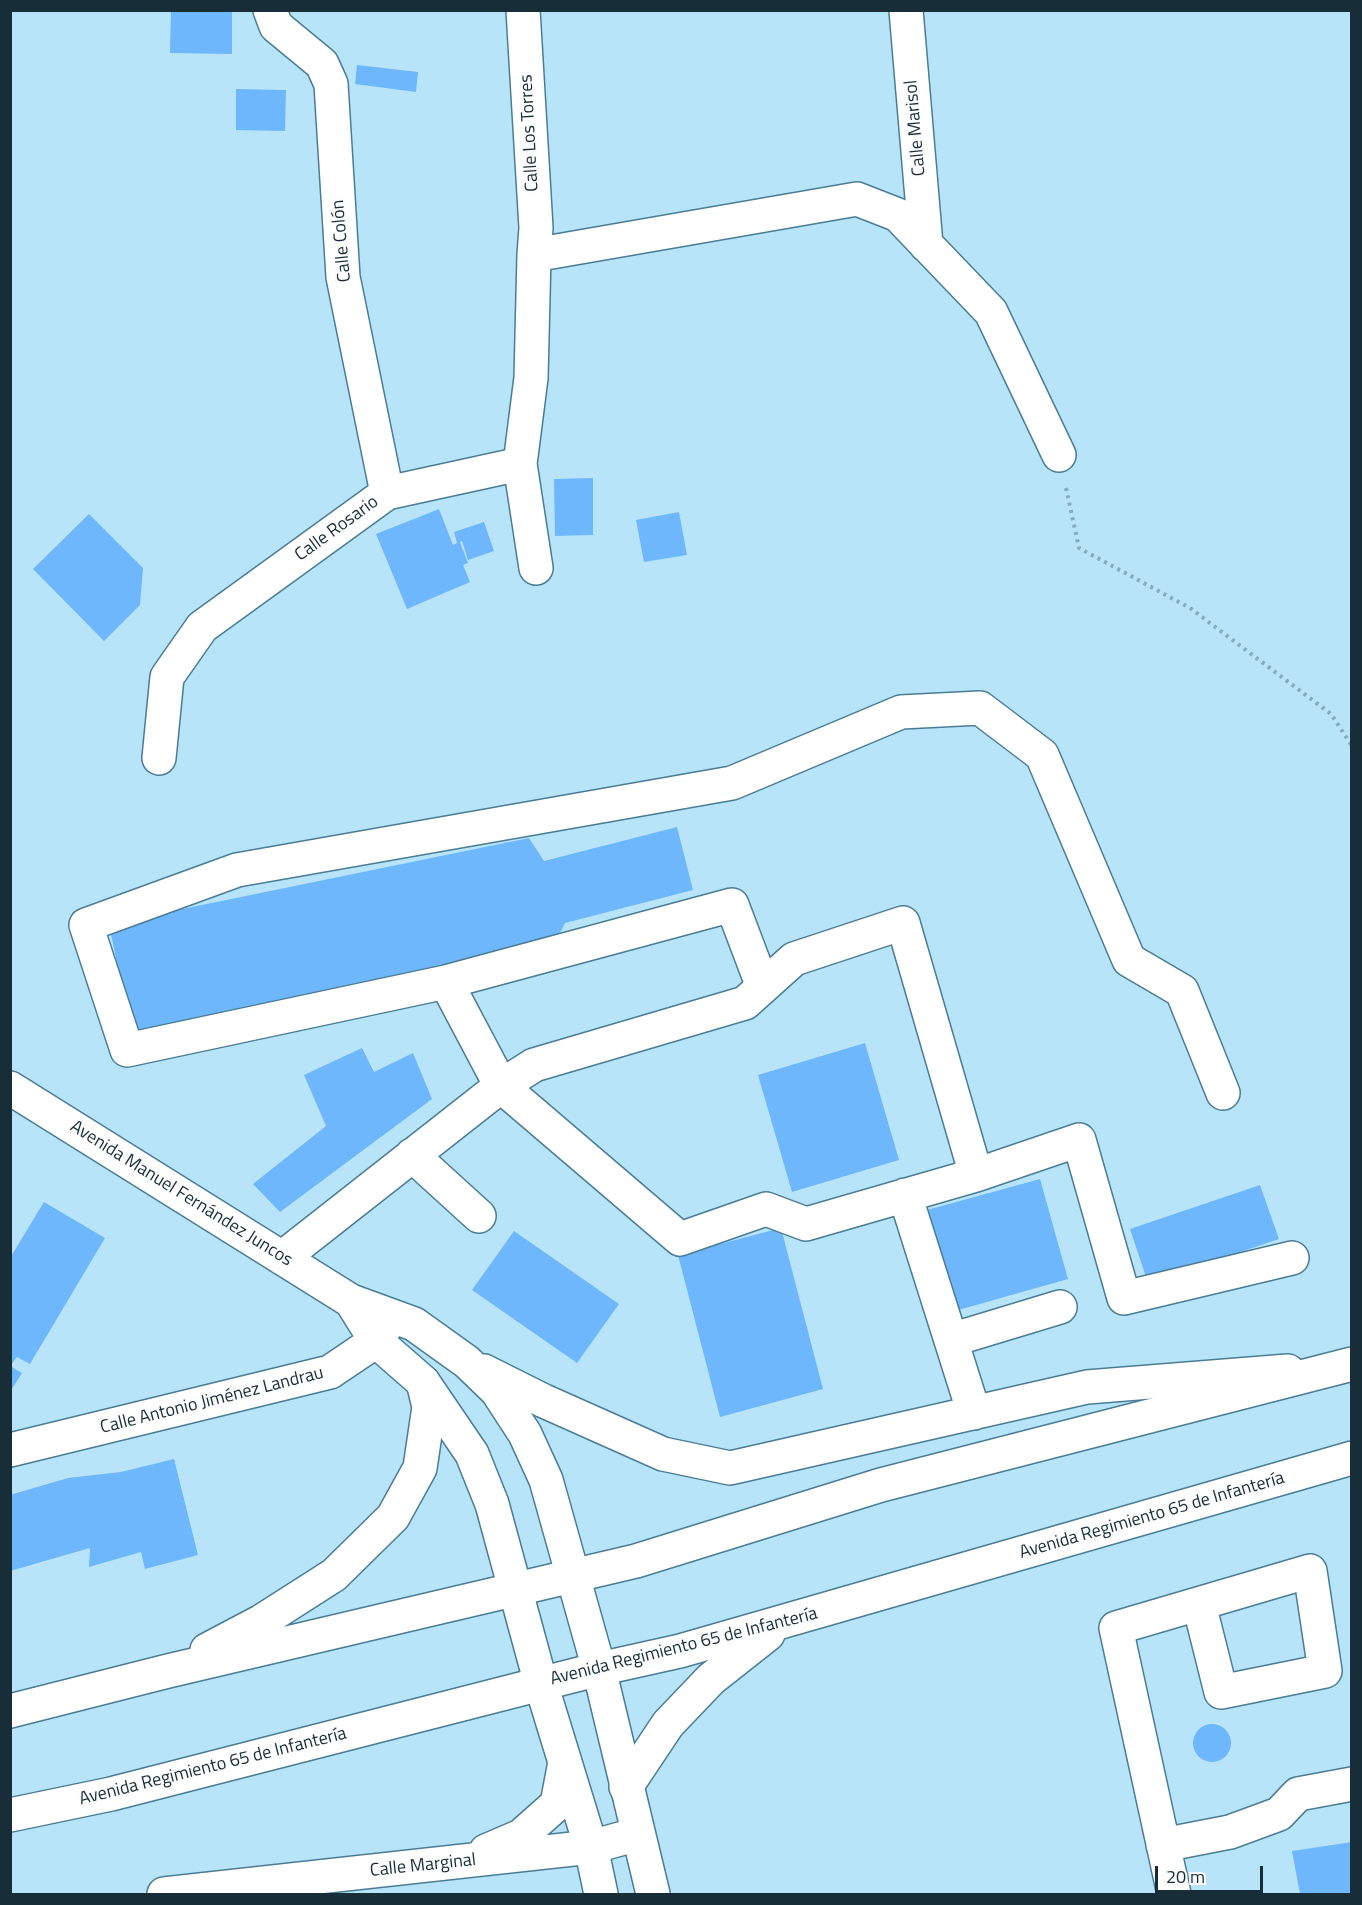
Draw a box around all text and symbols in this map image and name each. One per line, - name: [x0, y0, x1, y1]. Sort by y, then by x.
- street label: Calle Los Torres: [516, 74, 544, 192]
- street label: Calle Marisol: [901, 79, 931, 177]
- street label: Calle Colón: [328, 199, 356, 283]
- street label: Calle Rosario: [291, 492, 383, 566]
- street label: Avenida Manuel Fernández Juncos: [66, 1116, 296, 1272]
- street label: Calle Antonio Jiménez Landrau: [98, 1363, 326, 1439]
- street label: Avenida Regimiento 65 de Infantería: [1017, 1468, 1287, 1564]
- street label: Avenida Regimiento 65 de Infantería: [548, 1603, 820, 1691]
- street label: Avenida Regimiento 65 de Infantería: [77, 1723, 349, 1811]
- street label: Calle Marginal: [369, 1850, 477, 1882]
- scale bar: [1158, 1854, 1266, 1892]
- text: 20 m: [1166, 1863, 1205, 1890]

